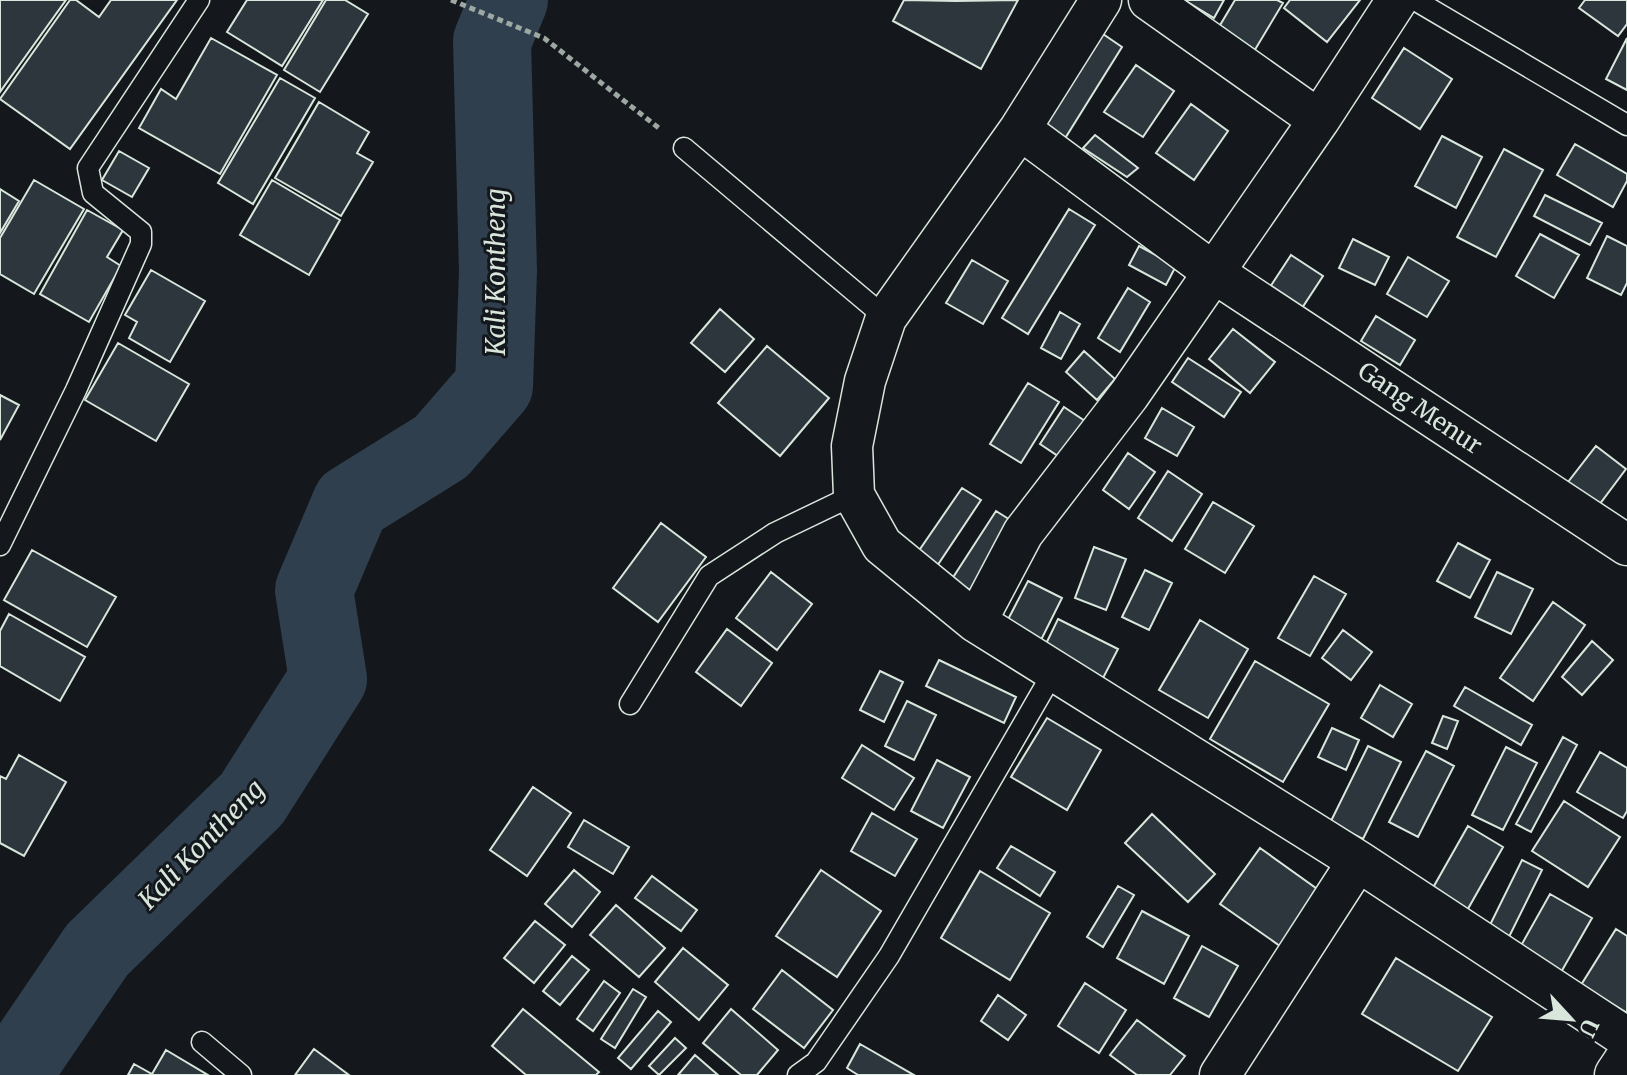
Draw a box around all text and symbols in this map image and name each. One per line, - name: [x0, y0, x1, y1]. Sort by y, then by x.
- water label: Kali Kontheng: [479, 188, 512, 357]
- street label: Gang Menur: [1352, 355, 1488, 461]
- water label: Kali Kontheng: [130, 772, 271, 916]
- north arrow: [1531, 979, 1611, 1059]
- text: U: [1573, 1014, 1605, 1042]

